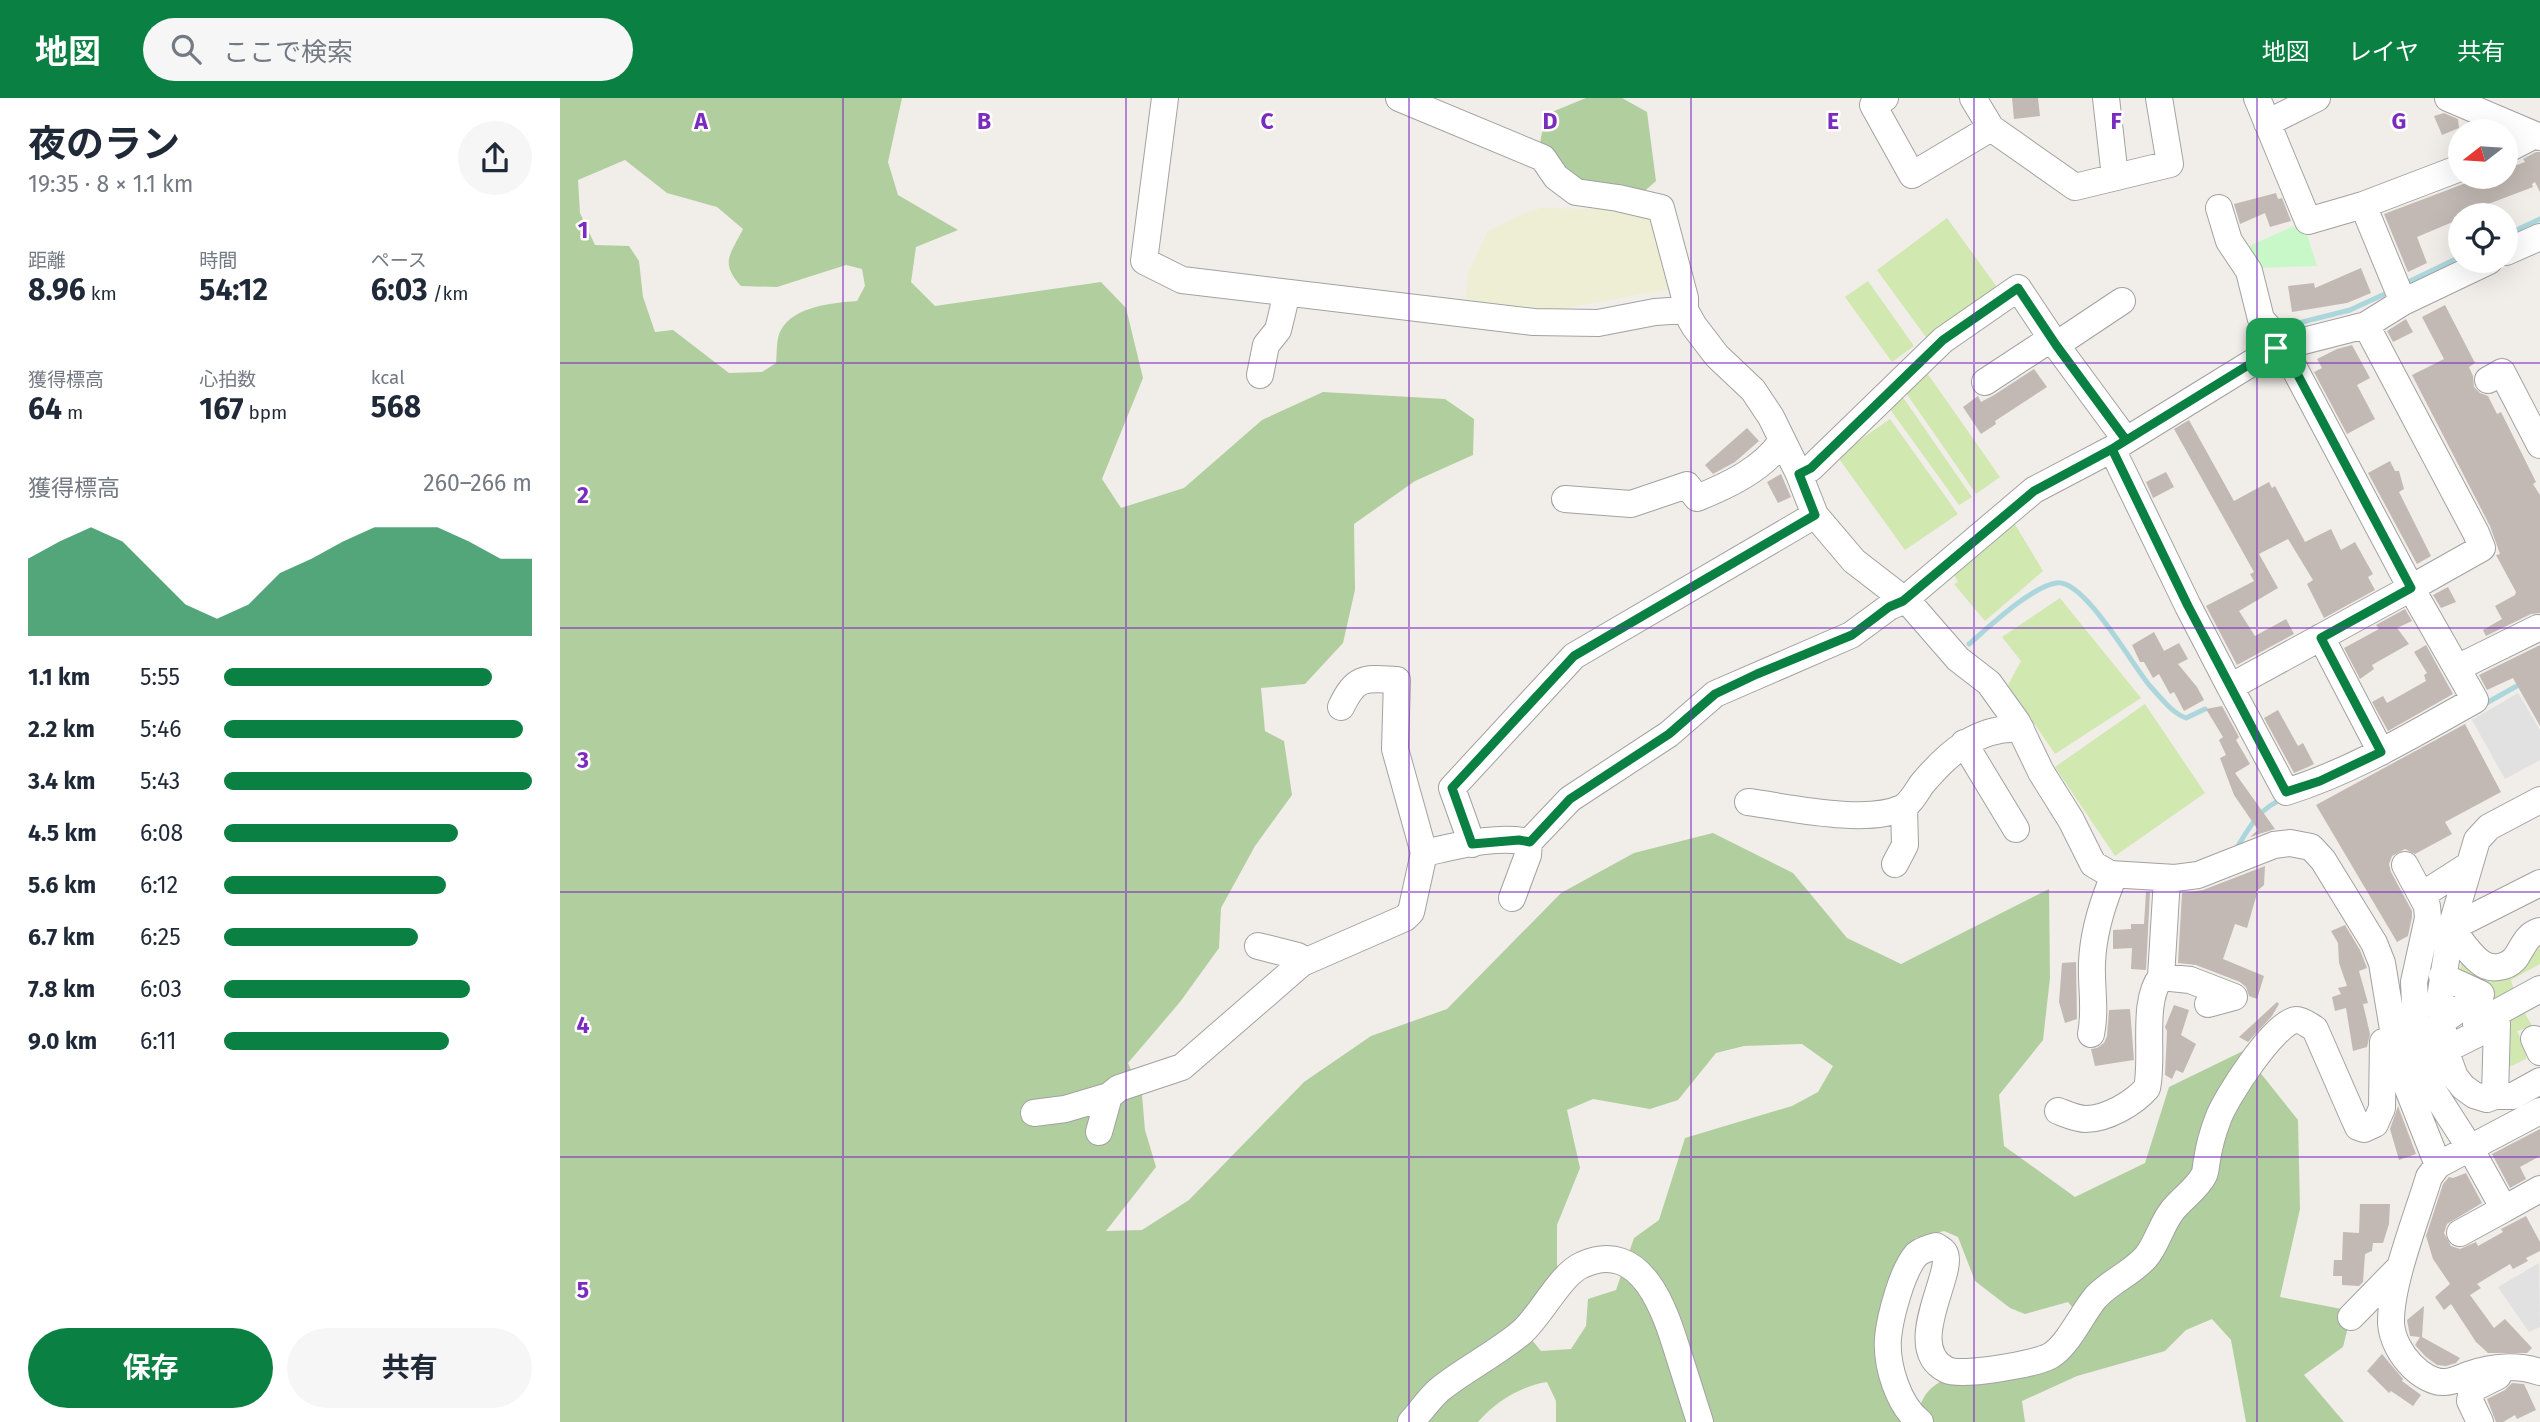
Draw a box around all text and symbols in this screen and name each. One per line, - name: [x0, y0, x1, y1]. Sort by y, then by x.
- search box: [143, 18, 633, 81]
- icon: search: [167, 30, 205, 68]
- text: 地図: [35, 32, 101, 72]
- text: ここで検索: [223, 37, 353, 68]
- text: 地図: [2262, 38, 2310, 66]
- text: レイヤ: [2348, 38, 2419, 66]
- text: 共有: [2457, 38, 2505, 66]
- text: A: [693, 107, 708, 135]
- text: B: [977, 107, 991, 135]
- text: C: [1260, 107, 1274, 135]
- text: D: [1543, 107, 1558, 135]
- text: E: [1827, 107, 1839, 135]
- text: F: [2110, 107, 2122, 135]
- text: G: [2392, 107, 2406, 135]
- north arrow: [2448, 119, 2518, 189]
- map controls: [2448, 119, 2518, 273]
- text: 夜のラン: [28, 121, 180, 167]
- button: share: [458, 121, 532, 195]
- text: 19:35 · 8 × 1.1 km: [28, 170, 194, 198]
- button: locate: [2448, 203, 2518, 273]
- text: 1: [578, 216, 588, 244]
- text: 距離: [28, 249, 66, 272]
- text: 時間: [199, 249, 237, 272]
- text: ペース: [371, 249, 427, 272]
- text: 8.96: [28, 272, 86, 308]
- text: 54:12: [199, 272, 268, 308]
- text: 6:03: [371, 272, 428, 308]
- text: km: [86, 282, 117, 305]
- text: /km: [428, 282, 469, 305]
- pin: [2246, 318, 2306, 378]
- icon: arrive: [2257, 329, 2295, 367]
- text: kcal: [371, 366, 405, 389]
- text: 獲得標高: [28, 368, 104, 391]
- text: 心拍数: [199, 368, 256, 391]
- text: 568: [371, 389, 421, 425]
- text: 64: [28, 391, 62, 427]
- text: 167: [199, 391, 243, 427]
- text: m: [62, 401, 83, 424]
- text: bpm: [243, 401, 287, 424]
- text: 260–266 m: [423, 469, 532, 497]
- text: 獲得標高: [28, 474, 120, 502]
- text: 2: [577, 481, 589, 509]
- text: 1.1 km: [28, 663, 90, 691]
- text: 5:55: [140, 663, 180, 691]
- text: 2.2 km: [28, 715, 95, 743]
- text: 5:46: [140, 715, 181, 743]
- text: 3: [576, 746, 589, 774]
- text: 3.4 km: [28, 767, 96, 795]
- text: 5:43: [140, 767, 180, 795]
- text: 4.5 km: [28, 819, 97, 847]
- text: 6:08: [140, 819, 183, 847]
- text: 5.6 km: [28, 871, 96, 899]
- text: 6:12: [140, 871, 178, 899]
- text: 6.7 km: [28, 923, 95, 951]
- text: 6:25: [140, 923, 181, 951]
- text: 7.8 km: [28, 975, 95, 1003]
- text: 6:03: [140, 975, 182, 1003]
- text: 4: [577, 1011, 590, 1039]
- text: 9.0 km: [28, 1027, 97, 1055]
- text: 6:11: [140, 1027, 176, 1055]
- text: 5: [577, 1276, 589, 1304]
- button: 保存: [28, 1328, 273, 1408]
- button: 共有: [287, 1328, 532, 1408]

